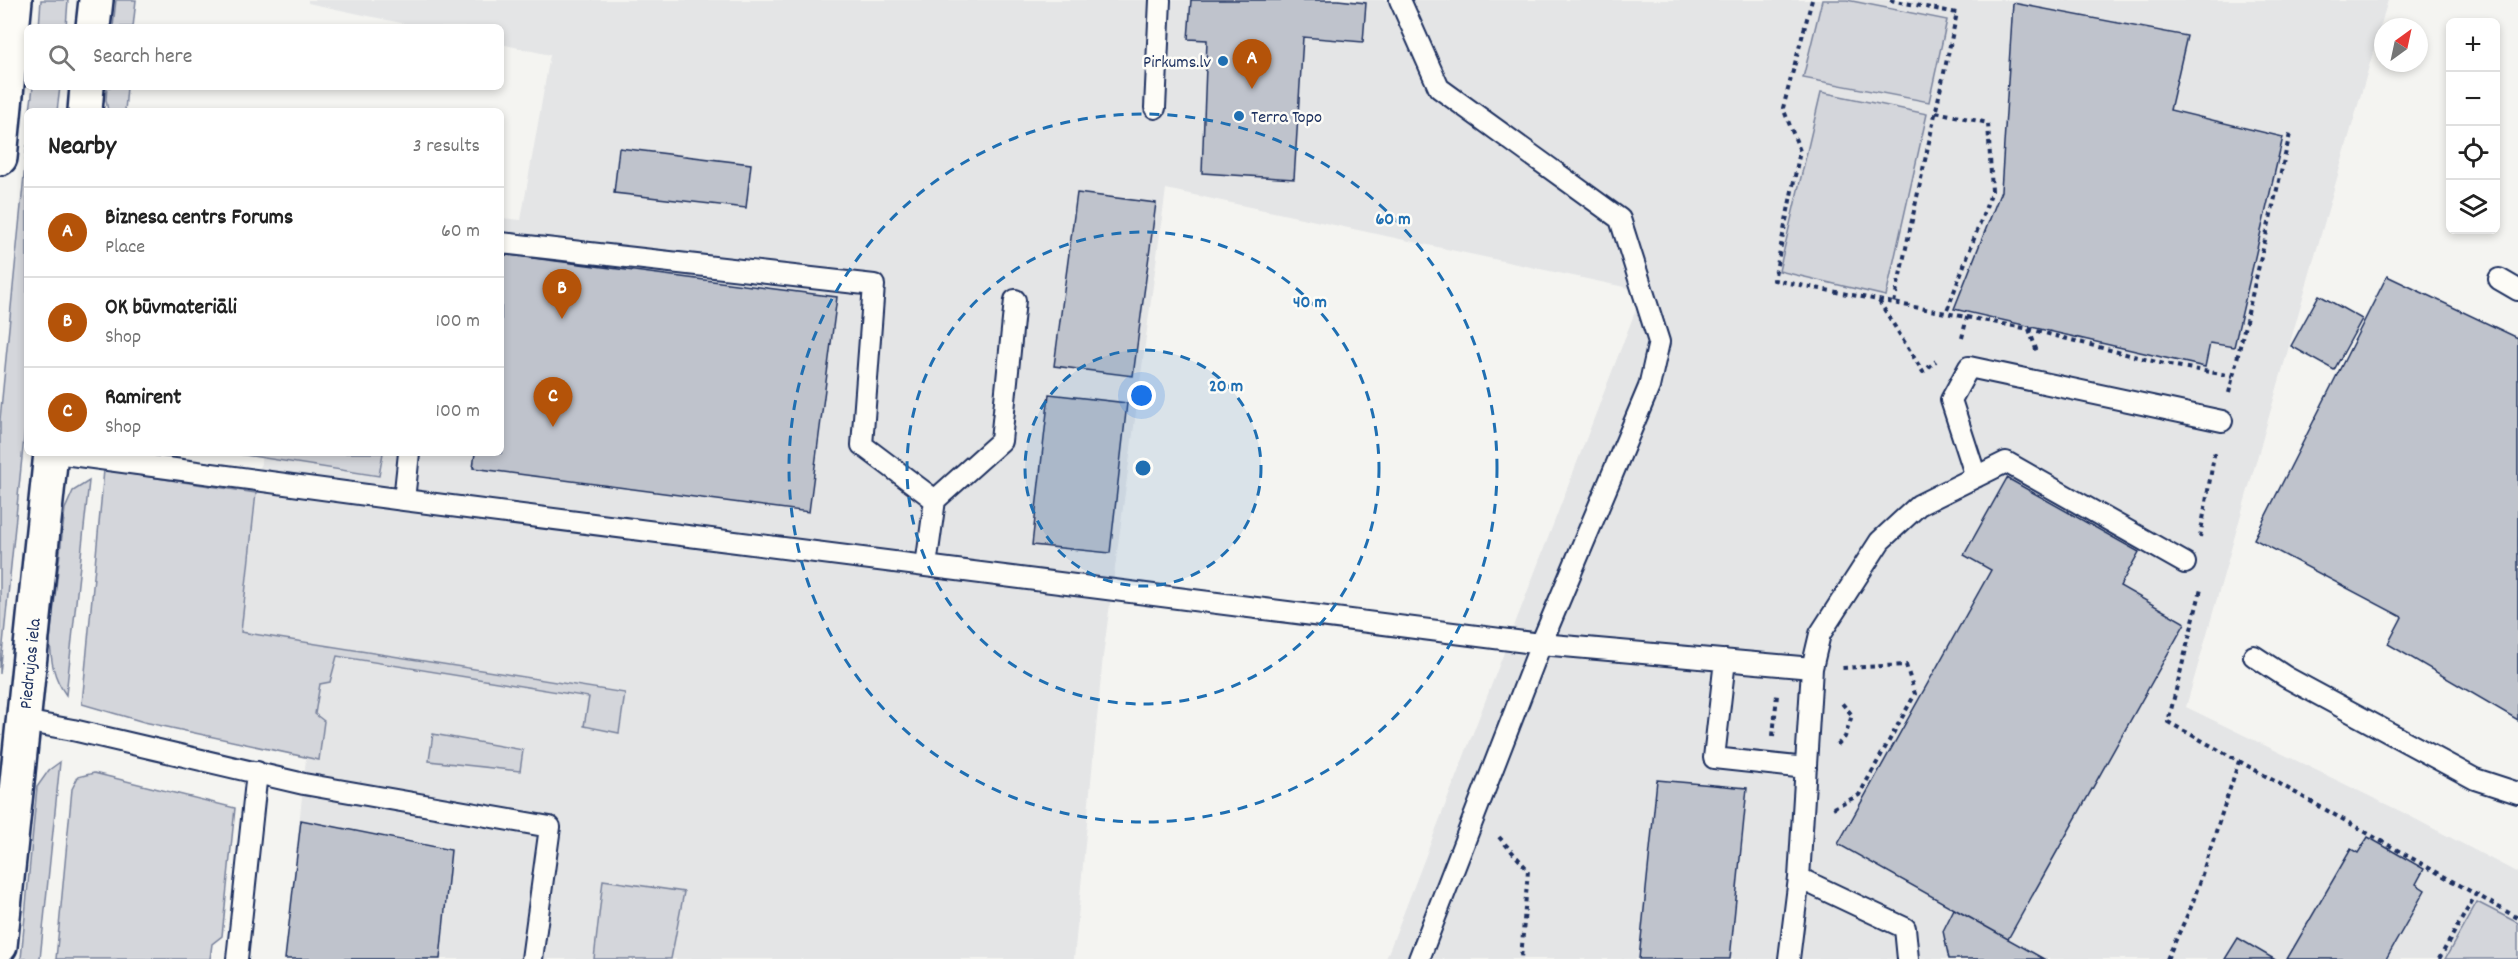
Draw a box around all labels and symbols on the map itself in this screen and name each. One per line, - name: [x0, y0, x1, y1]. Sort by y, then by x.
- north arrow: [2374, 18, 2428, 72]
- pin: A: [1232, 40, 1272, 89]
- place label: Pirkums.lv: [1143, 51, 1211, 76]
- marker: Pirkums.lv: [1216, 54, 1230, 68]
- place label: Terra Topo: [1251, 106, 1322, 131]
- marker: Terra Topo: [1232, 109, 1246, 123]
- text: 60 m: [1375, 208, 1411, 233]
- pin: B: [542, 270, 582, 319]
- text: 40 m: [1293, 291, 1327, 316]
- text: 20 m: [1209, 375, 1243, 400]
- pin: C: [534, 378, 572, 427]
- your location: [1127, 381, 1156, 410]
- centre of rings: [1133, 458, 1153, 478]
- street label: Piedrujas iela: [15, 617, 49, 710]

